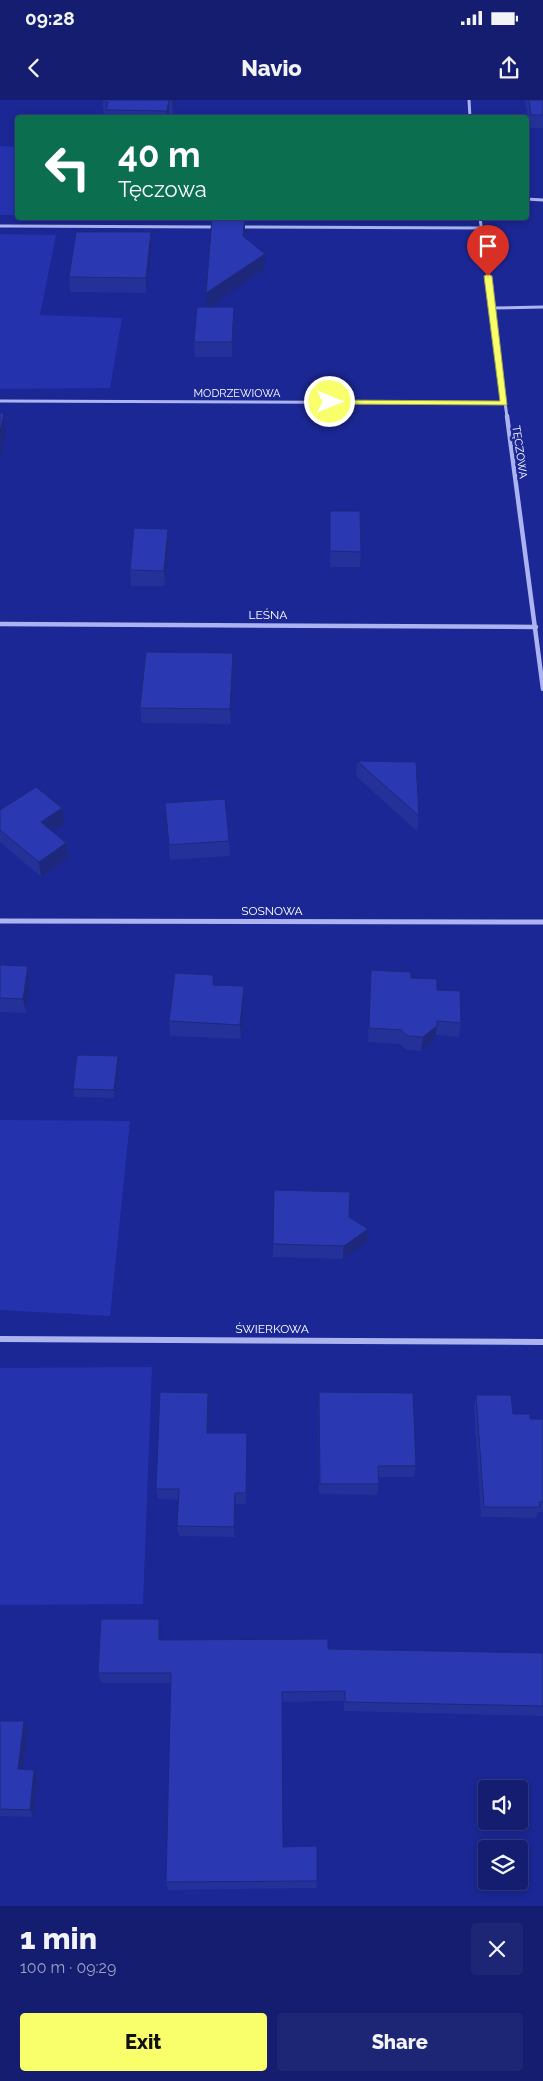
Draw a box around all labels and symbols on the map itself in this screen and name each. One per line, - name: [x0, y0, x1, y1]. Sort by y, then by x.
- pin: [467, 225, 509, 276]
- position arrow: [303, 375, 355, 427]
- street label: MODRZEWIOWA: [193, 387, 281, 400]
- street label: TĘCZOWA: [509, 425, 530, 480]
- street label: LEŚNA: [249, 608, 287, 622]
- street label: SOSNOWA: [241, 904, 303, 918]
- street label: ŚWIERKOWA: [235, 1322, 309, 1336]

